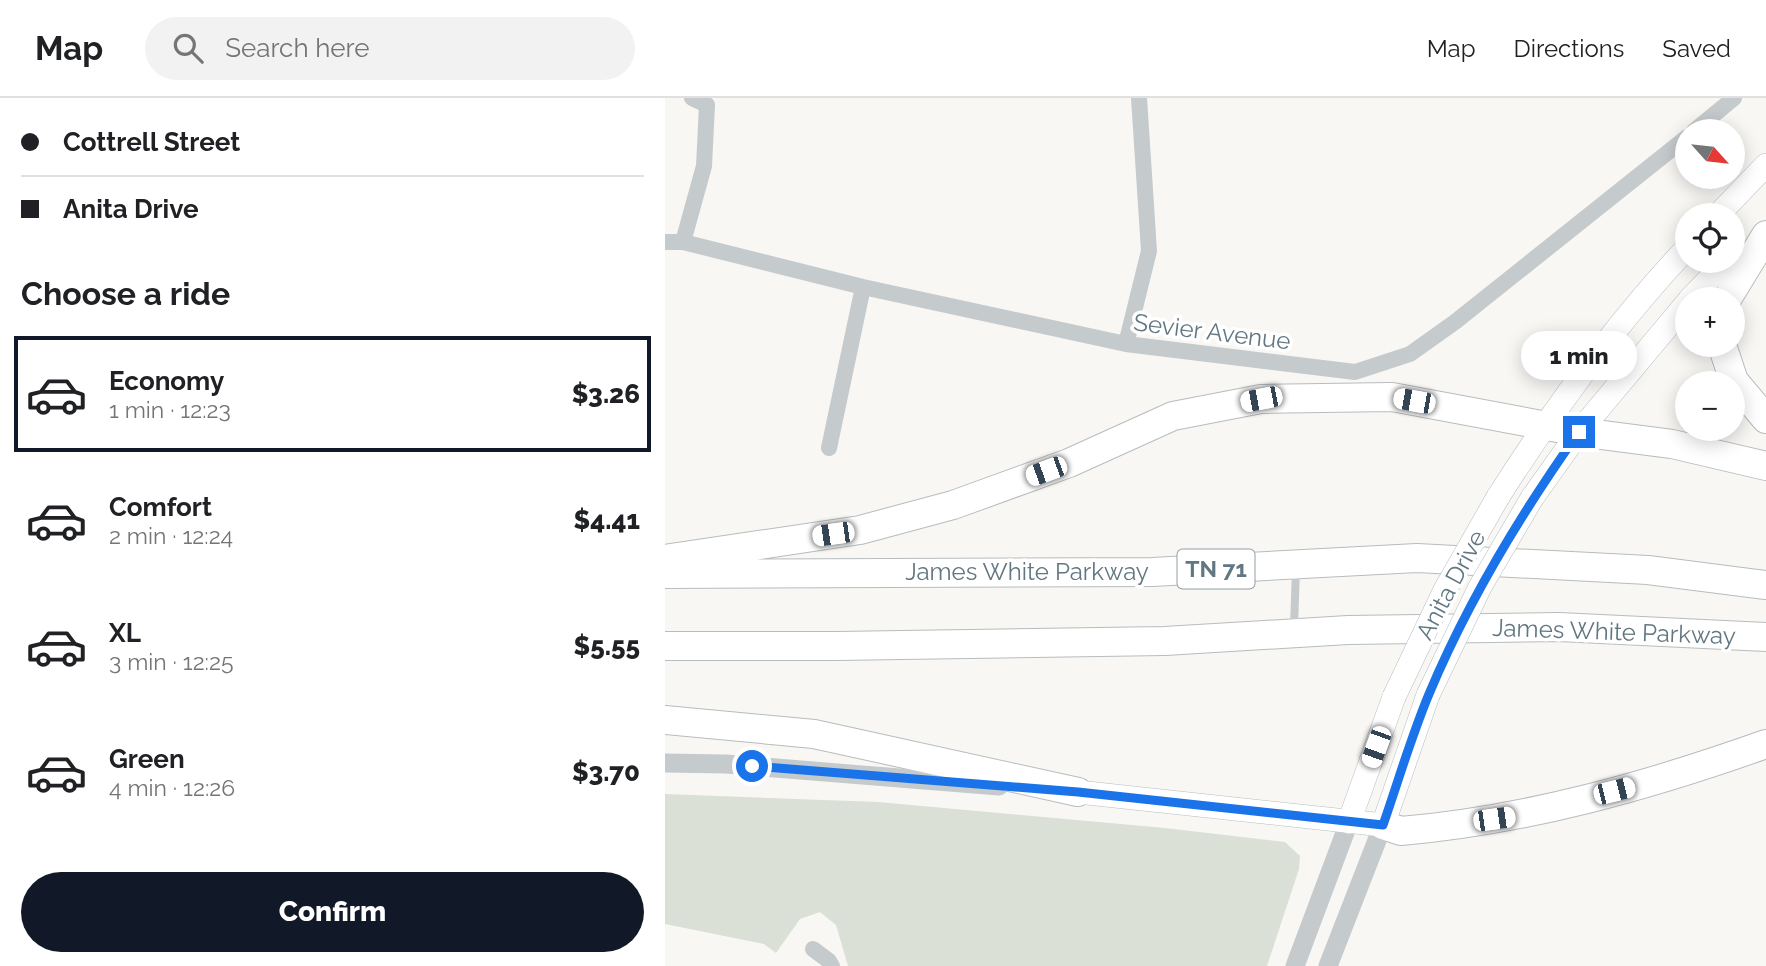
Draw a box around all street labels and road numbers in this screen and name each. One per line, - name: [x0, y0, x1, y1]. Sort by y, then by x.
- street label: Sevier Avenue: [1132, 307, 1292, 356]
- street label: Anita Drive: [1410, 525, 1492, 645]
- road number: TN 71: [1177, 550, 1255, 589]
- street label: James White Parkway: [905, 557, 1149, 586]
- street label: James White Parkway: [1492, 613, 1736, 650]

